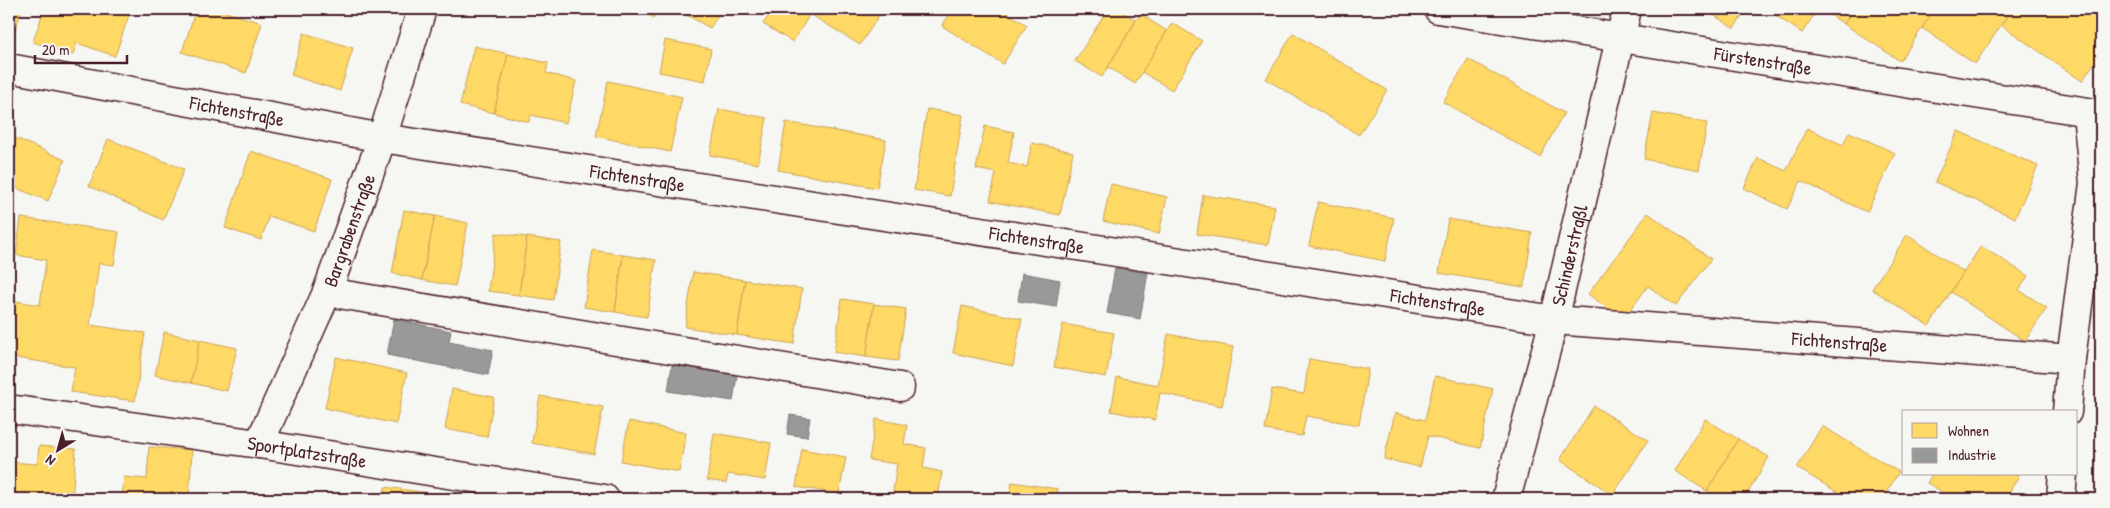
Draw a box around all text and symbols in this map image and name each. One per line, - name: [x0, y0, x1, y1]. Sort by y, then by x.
- scale bar: [35, 32, 128, 64]
- text: 20 m: [42, 39, 69, 60]
- street label: Fürstenstraße: [1711, 40, 1814, 81]
- street label: Fichtenstraße: [187, 89, 287, 132]
- street label: Fichtenstraße: [587, 157, 687, 198]
- street label: Bargrabenstraße: [317, 170, 381, 290]
- street label: Schinderstraßl: [1545, 201, 1594, 308]
- street label: Fichtenstraße: [986, 219, 1086, 260]
- street label: Fichtenstraße: [1388, 282, 1488, 322]
- street label: Fichtenstraße: [1790, 325, 1889, 358]
- legend: [1902, 410, 2078, 476]
- text: Wohnen: [1948, 420, 1989, 441]
- north arrow: [32, 426, 82, 476]
- street label: Sportplatzstraße: [246, 430, 369, 474]
- text: Industrie: [1948, 444, 1996, 465]
- text: N: [41, 451, 59, 471]

